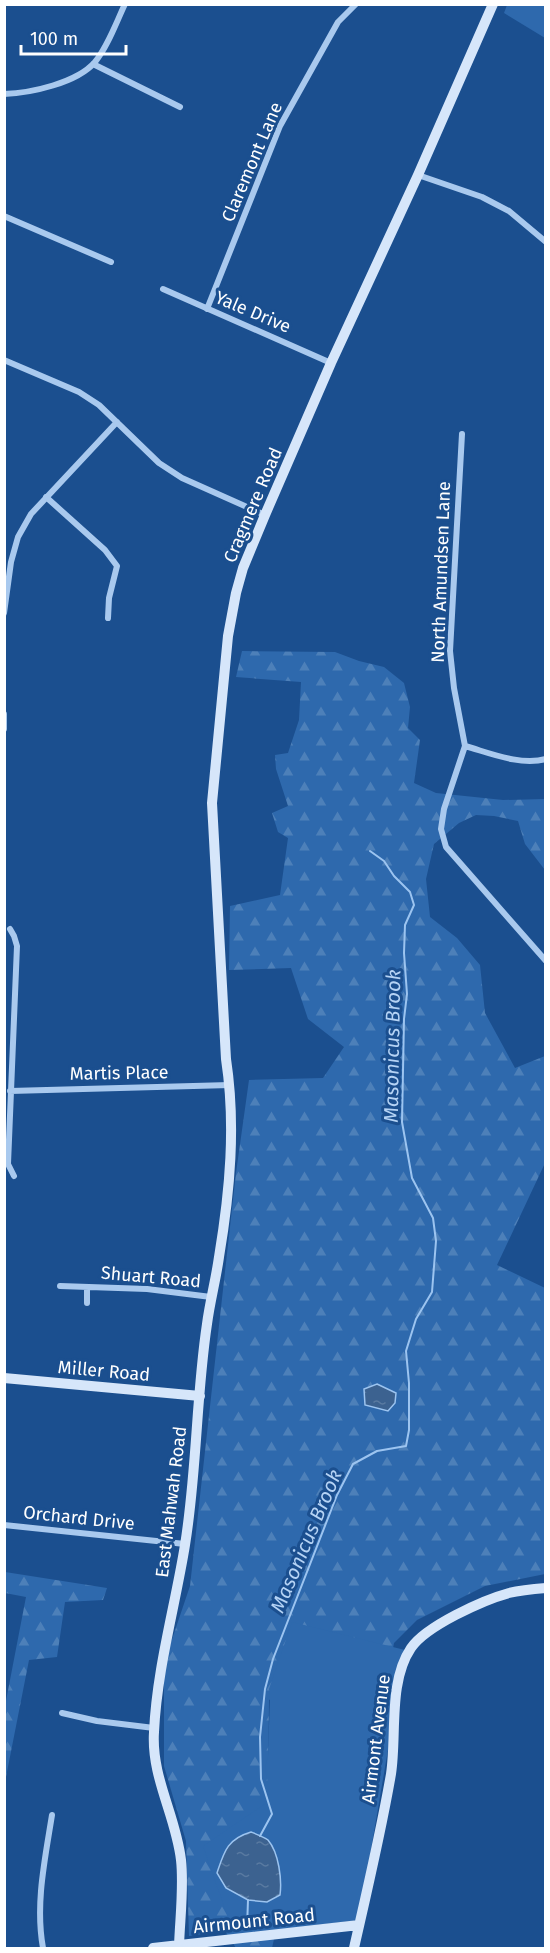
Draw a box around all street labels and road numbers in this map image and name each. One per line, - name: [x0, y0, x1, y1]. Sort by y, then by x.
- street label: Claremont Lane: [217, 99, 287, 225]
- street label: Yale Drive: [212, 286, 294, 338]
- street label: Cragmere Road: [219, 444, 287, 566]
- street label: North Amundsen Lane: [427, 481, 455, 663]
- street label: Martis Place: [69, 1061, 169, 1085]
- street label: Shuart Road: [100, 1262, 202, 1292]
- street label: Miller Road: [57, 1356, 151, 1386]
- street label: East Mahwah Road: [151, 1425, 191, 1579]
- street label: Orchard Drive: [22, 1501, 136, 1535]
- street label: Airmont Avenue: [357, 1673, 395, 1805]
- street label: Airmount Road: [192, 1904, 316, 1938]

